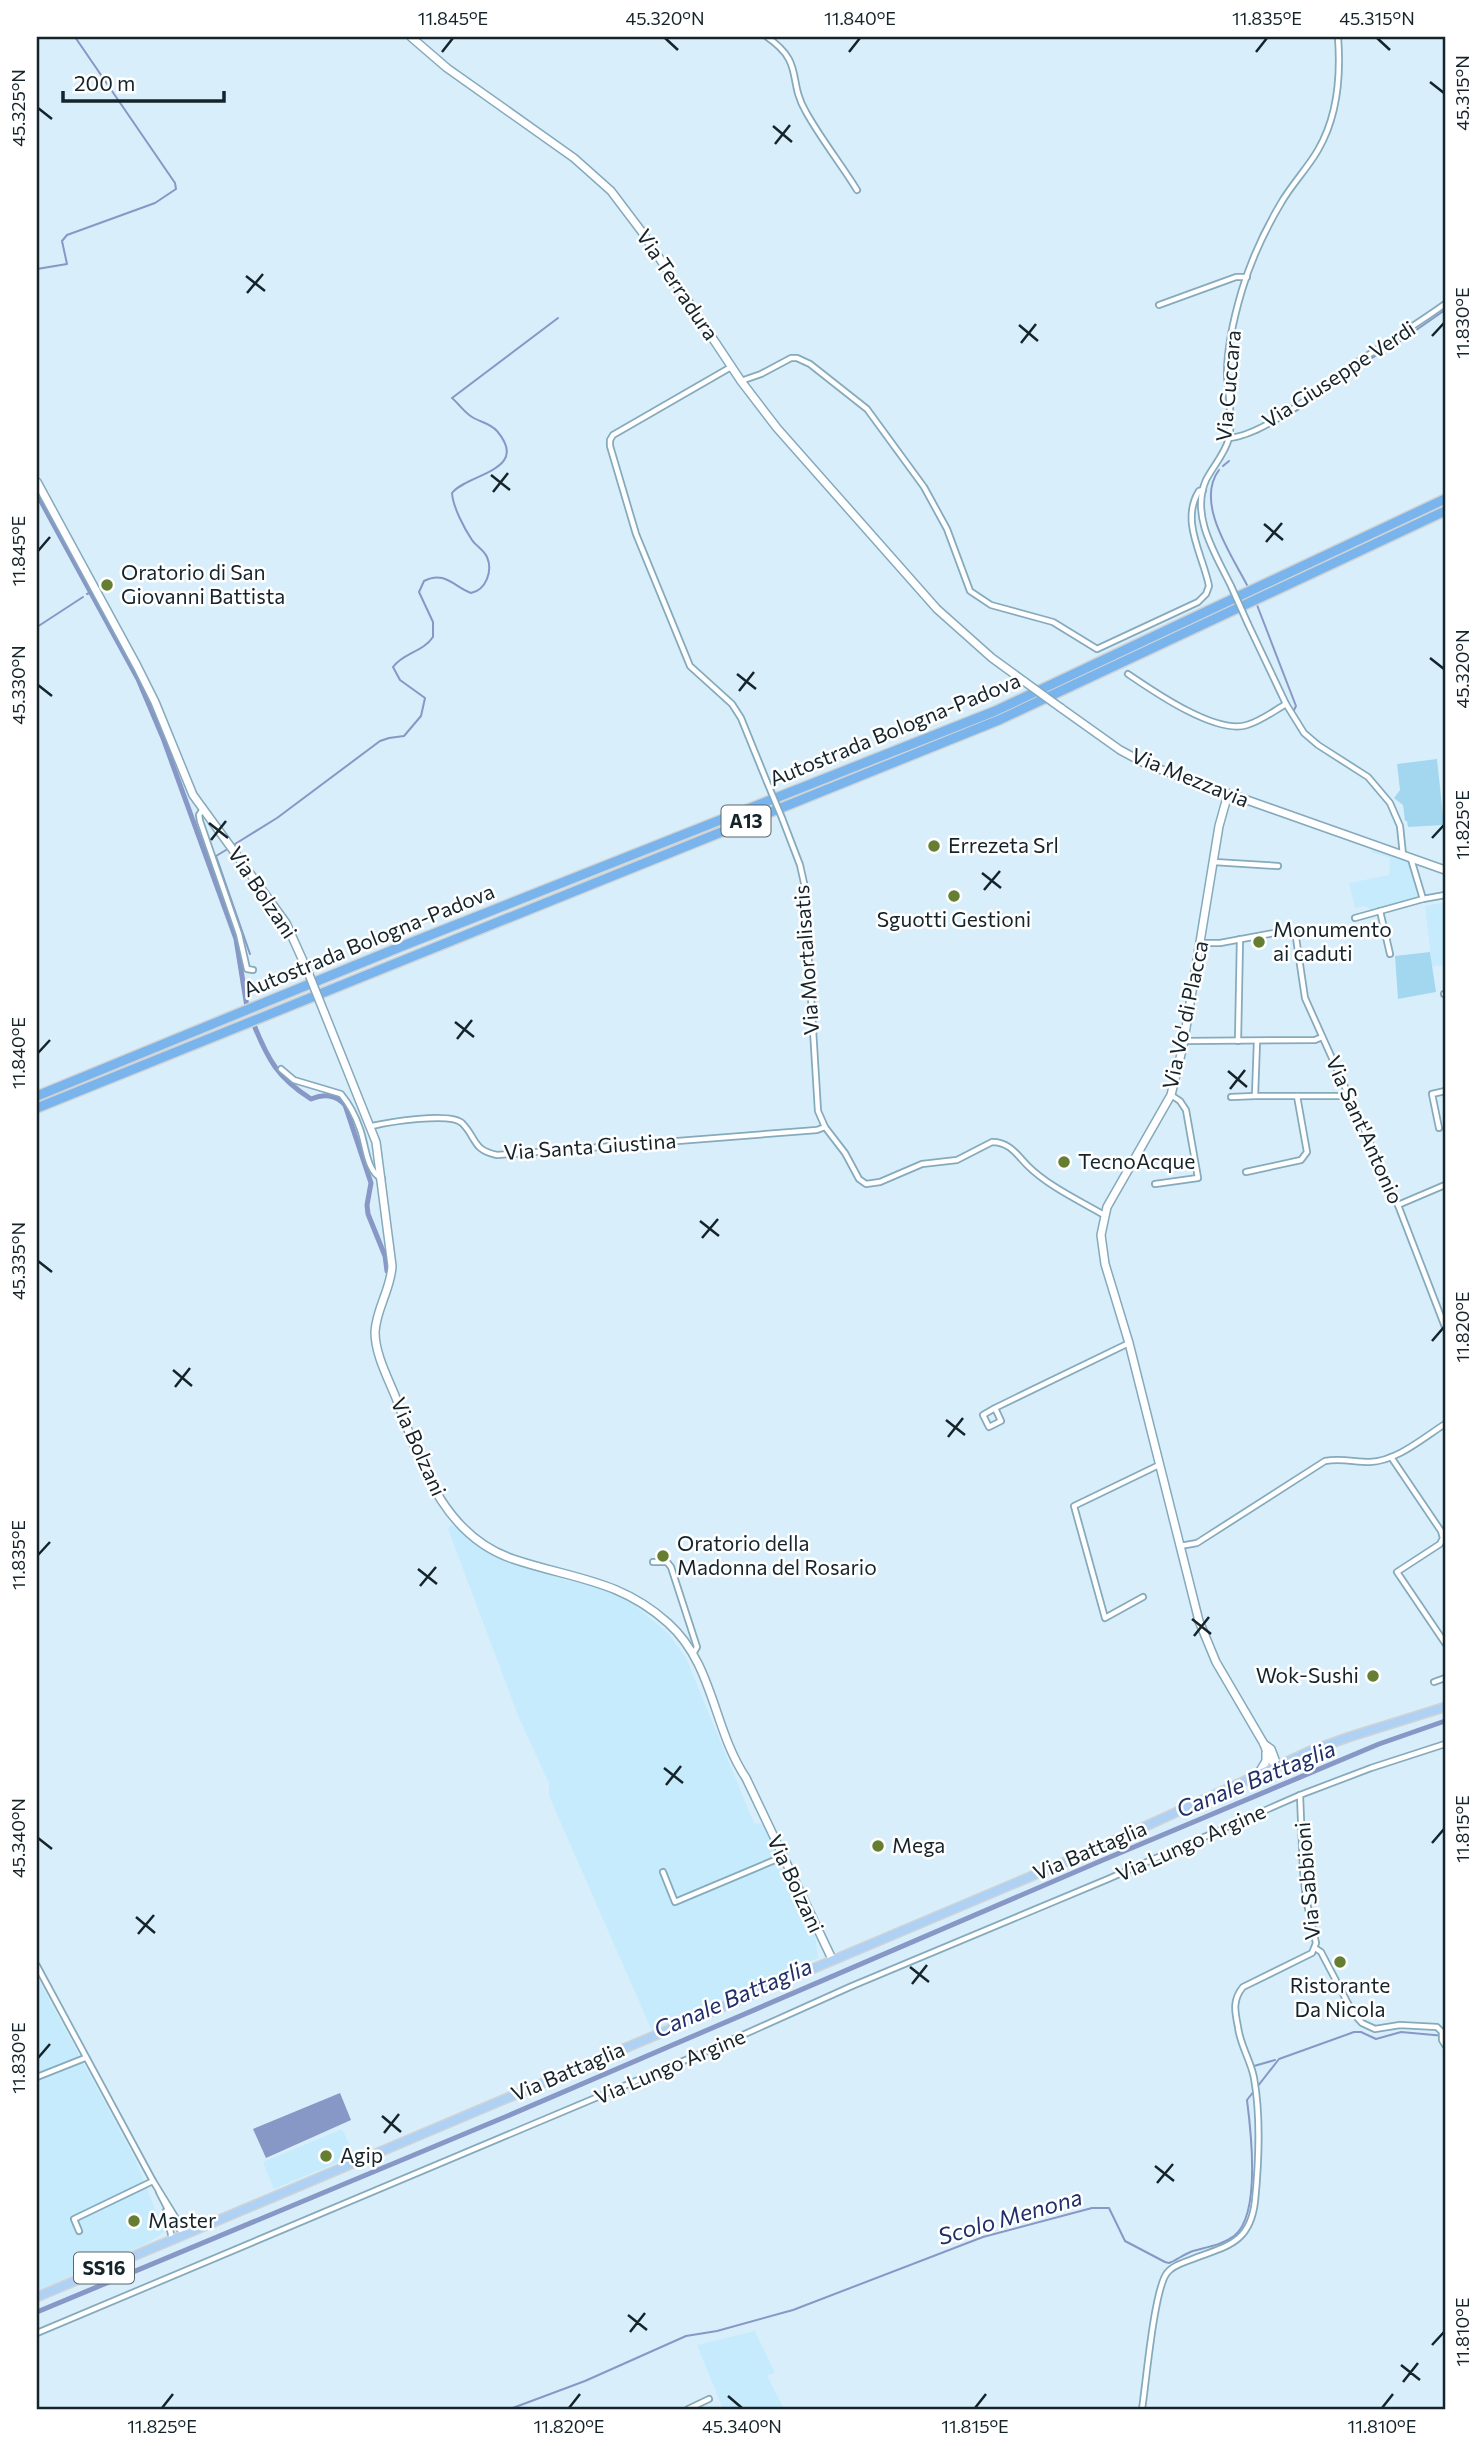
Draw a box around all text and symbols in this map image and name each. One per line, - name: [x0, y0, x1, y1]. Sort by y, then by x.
- text: 11.845°E: [418, 7, 488, 29]
- text: 45.320°N: [626, 7, 704, 29]
- text: 11.840°E: [824, 7, 896, 29]
- text: 11.835°E: [1232, 7, 1302, 29]
- text: 45.315°N: [1339, 7, 1415, 29]
- text: 45.315°N: [1451, 55, 1473, 131]
- scale bar: [63, 60, 224, 104]
- text: 45.325°N: [7, 69, 29, 147]
- text: 200 m: [74, 70, 135, 95]
- street label: Via Terradura: [632, 224, 724, 344]
- text: 11.830°E: [1451, 287, 1473, 359]
- street label: Via Giuseppe Verdi: [1257, 315, 1419, 433]
- street label: Via Cuccara: [1210, 329, 1245, 443]
- text: 11.845°E: [7, 516, 29, 586]
- place label: Oratorio di San Giovanni Battista: [121, 559, 285, 608]
- marker: Oratorio di San Giovanni Battista: [99, 577, 115, 593]
- text: 45.320°N: [1451, 630, 1473, 708]
- text: 45.330°N: [7, 645, 29, 725]
- street label: Autostrada Bologna-Padova: [765, 667, 1024, 790]
- street label: Via Mezzavia: [1128, 742, 1253, 812]
- text: 11.825°E: [1451, 790, 1473, 860]
- road number: A13: [722, 806, 770, 836]
- place label: Errezeta Srl: [948, 832, 1059, 857]
- marker: Errezeta Srl: [926, 838, 942, 854]
- street label: Via Bolzani: [223, 842, 303, 943]
- street label: Autostrada Bologna-Padova: [239, 878, 498, 1001]
- street label: Via Mortalisatis: [788, 884, 823, 1036]
- marker: Sguotti Gestioni: [946, 888, 962, 904]
- place label: Sguotti Gestioni: [877, 906, 1031, 931]
- place label: Monumento ai caduti: [1273, 916, 1392, 965]
- marker: Monumento ai caduti: [1251, 934, 1267, 950]
- street label: Via Vo' di Placca: [1157, 938, 1212, 1091]
- text: 11.840°E: [7, 1017, 29, 1089]
- street label: Via Sant'Antonio: [1322, 1052, 1409, 1207]
- street label: Via Santa Giustina: [503, 1127, 677, 1164]
- place label: TecnoAcque: [1078, 1148, 1195, 1173]
- marker: TecnoAcque: [1056, 1154, 1072, 1170]
- text: 45.335°N: [7, 1222, 29, 1300]
- text: 11.820°E: [1451, 1292, 1473, 1363]
- street label: Via Bolzani: [387, 1393, 452, 1499]
- text: 11.835°E: [7, 1520, 29, 1590]
- place label: Oratorio della Madonna del Rosario: [677, 1530, 877, 1579]
- marker: Oratorio della Madonna del Rosario: [655, 1548, 671, 1564]
- place label: Wok-Sushi: [1256, 1662, 1359, 1687]
- marker: Wok-Sushi: [1365, 1668, 1381, 1684]
- water label: Canale Battaglia: [1172, 1733, 1339, 1823]
- text: 11.815°E: [1451, 1795, 1473, 1863]
- street label: Via Lungo Argine: [1112, 1797, 1269, 1886]
- text: 45.340°N: [7, 1798, 29, 1878]
- street label: Via Battaglia: [1029, 1815, 1150, 1885]
- street label: Via Sabbioni: [1289, 1821, 1324, 1941]
- street label: Via Bolzani: [763, 1830, 830, 1936]
- place label: Mega: [892, 1832, 945, 1857]
- marker: Mega: [870, 1838, 886, 1854]
- water label: Canale Battaglia: [649, 1951, 816, 2043]
- marker: Ristorante Da Nicola: [1332, 1954, 1348, 1970]
- place label: Ristorante Da Nicola: [1290, 1972, 1390, 2021]
- text: 11.830°E: [7, 2022, 29, 2094]
- street label: Via Lungo Argine: [590, 2023, 748, 2109]
- street label: Via Battaglia: [507, 2036, 628, 2106]
- place label: Agip: [340, 2142, 383, 2167]
- marker: Agip: [318, 2148, 334, 2164]
- water label: Scolo Menona: [934, 2182, 1085, 2250]
- place label: Master: [148, 2207, 216, 2232]
- marker: Master: [126, 2213, 142, 2229]
- road number: SS16: [74, 2252, 134, 2284]
- text: 11.810°E: [1451, 2298, 1473, 2366]
- text: 11.825°E: [127, 2415, 197, 2437]
- text: 11.820°E: [534, 2415, 605, 2437]
- text: 45.340°N: [702, 2415, 782, 2437]
- text: 11.815°E: [941, 2415, 1009, 2437]
- text: 11.810°E: [1348, 2415, 1416, 2437]

